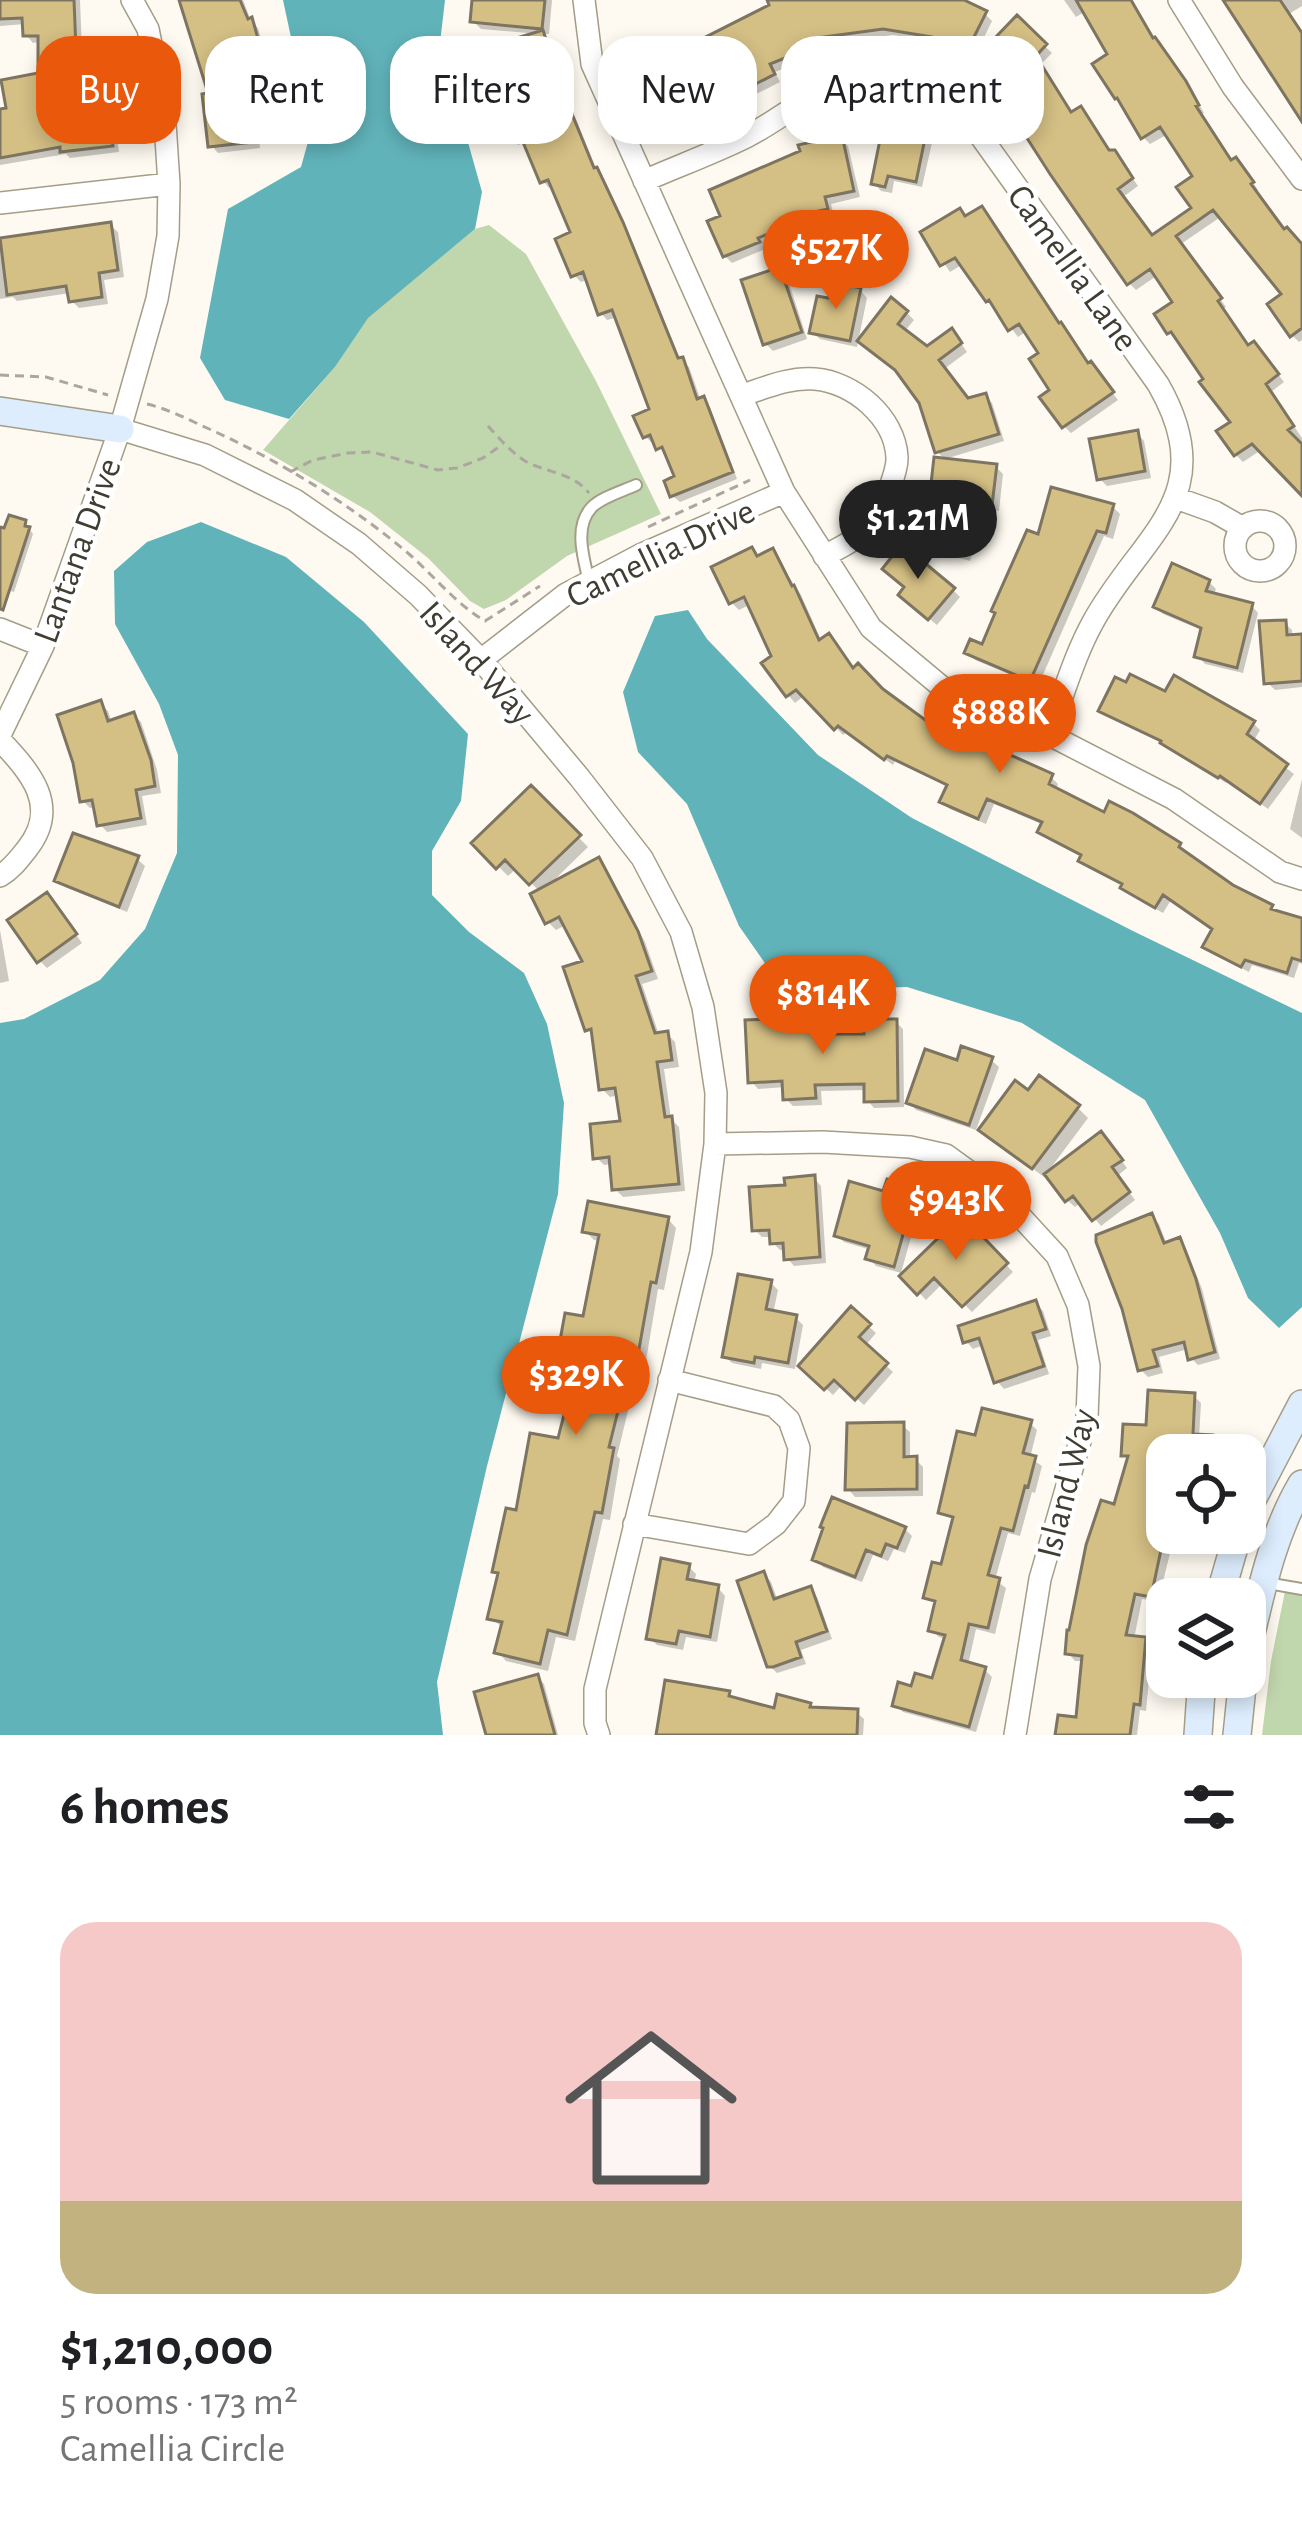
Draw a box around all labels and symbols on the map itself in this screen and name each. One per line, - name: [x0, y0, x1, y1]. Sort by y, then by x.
- street label: Camellia Lane: [1000, 178, 1145, 358]
- pin: $527K: [752, 210, 920, 312]
- street label: Lantana Drive: [28, 454, 128, 648]
- pin: $1.21M: [820, 480, 1016, 582]
- street label: Camellia Drive: [561, 493, 761, 615]
- street label: Island Way: [412, 595, 541, 732]
- pin: $888K: [916, 674, 1084, 776]
- pin: $814K: [739, 955, 907, 1057]
- pin: $943K: [872, 1161, 1040, 1263]
- pin: $329K: [492, 1336, 660, 1438]
- street label: Island Way: [1031, 1405, 1103, 1562]

